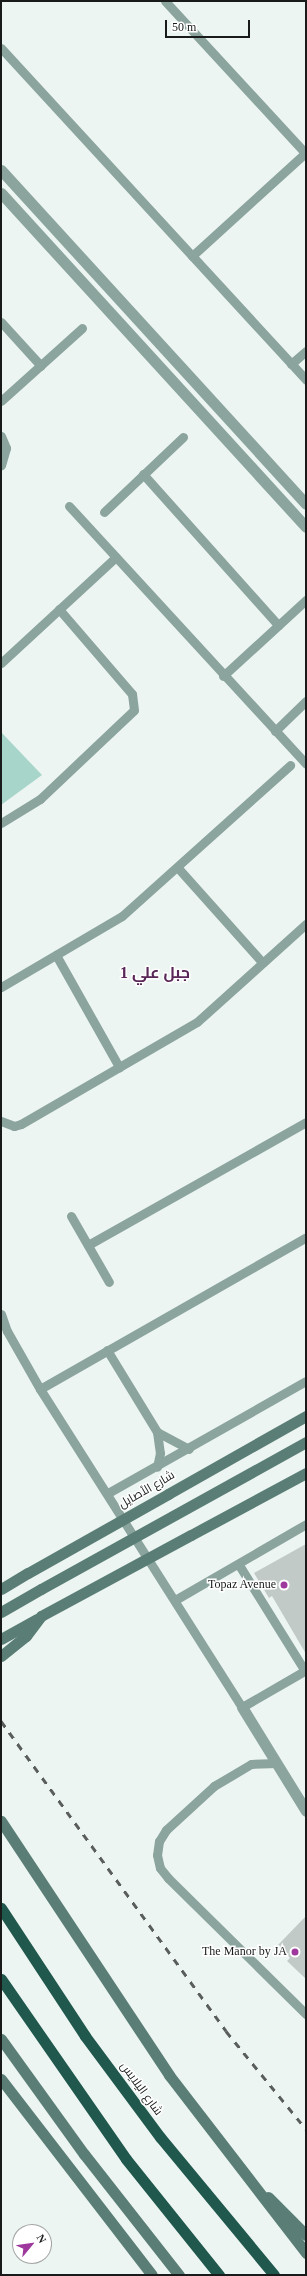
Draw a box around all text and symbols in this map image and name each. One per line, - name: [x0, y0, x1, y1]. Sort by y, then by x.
- scale bar: [167, 12, 252, 38]
- text: 50 m: [172, 20, 196, 34]
- district label: جبل علي 1: [120, 963, 190, 983]
- street label: شارع الأصايل: [116, 1468, 178, 1512]
- place label: Topaz Avenue: [207, 1578, 276, 1592]
- marker: Topaz Avenue: [279, 1580, 289, 1590]
- place label: The Manor by JA: [202, 1945, 287, 1959]
- marker: The Manor by JA: [290, 1947, 300, 1957]
- street label: شارع اليلايس: [117, 2059, 165, 2119]
- north arrow: [12, 2224, 52, 2264]
- text: N: [34, 2232, 49, 2245]

